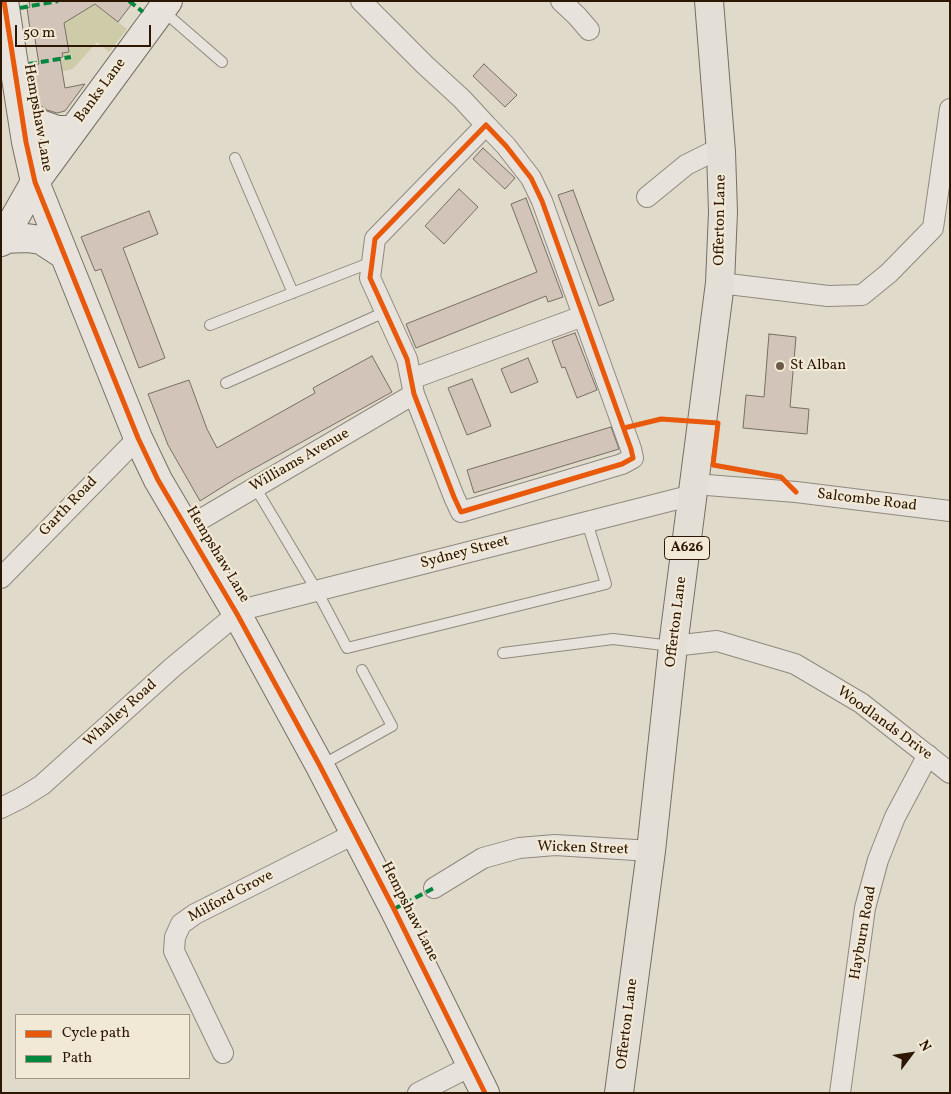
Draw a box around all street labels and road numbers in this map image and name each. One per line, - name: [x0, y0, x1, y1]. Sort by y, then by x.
- street label: Banks Lane: [72, 55, 130, 127]
- street label: Hempshaw Lane: [19, 63, 55, 173]
- street label: Offerton Lane: [711, 174, 731, 266]
- street label: Williams Avenue: [247, 425, 353, 497]
- street label: Garth Road: [36, 473, 102, 541]
- street label: Salcombe Road: [816, 486, 918, 516]
- street label: Hempshaw Lane: [181, 504, 253, 606]
- street label: Sydney Street: [419, 533, 511, 573]
- road number: A626: [664, 536, 710, 560]
- street label: Offerton Lane: [663, 576, 691, 668]
- street label: Whalley Road: [81, 676, 161, 752]
- street label: Woodlands Drive: [833, 683, 935, 765]
- street label: Wicken Street: [537, 838, 629, 860]
- street label: Hempshaw Lane: [376, 859, 442, 965]
- street label: Milford Grove: [185, 867, 277, 927]
- street label: Hayburn Road: [847, 885, 881, 981]
- street label: Offerton Lane: [614, 978, 642, 1070]

